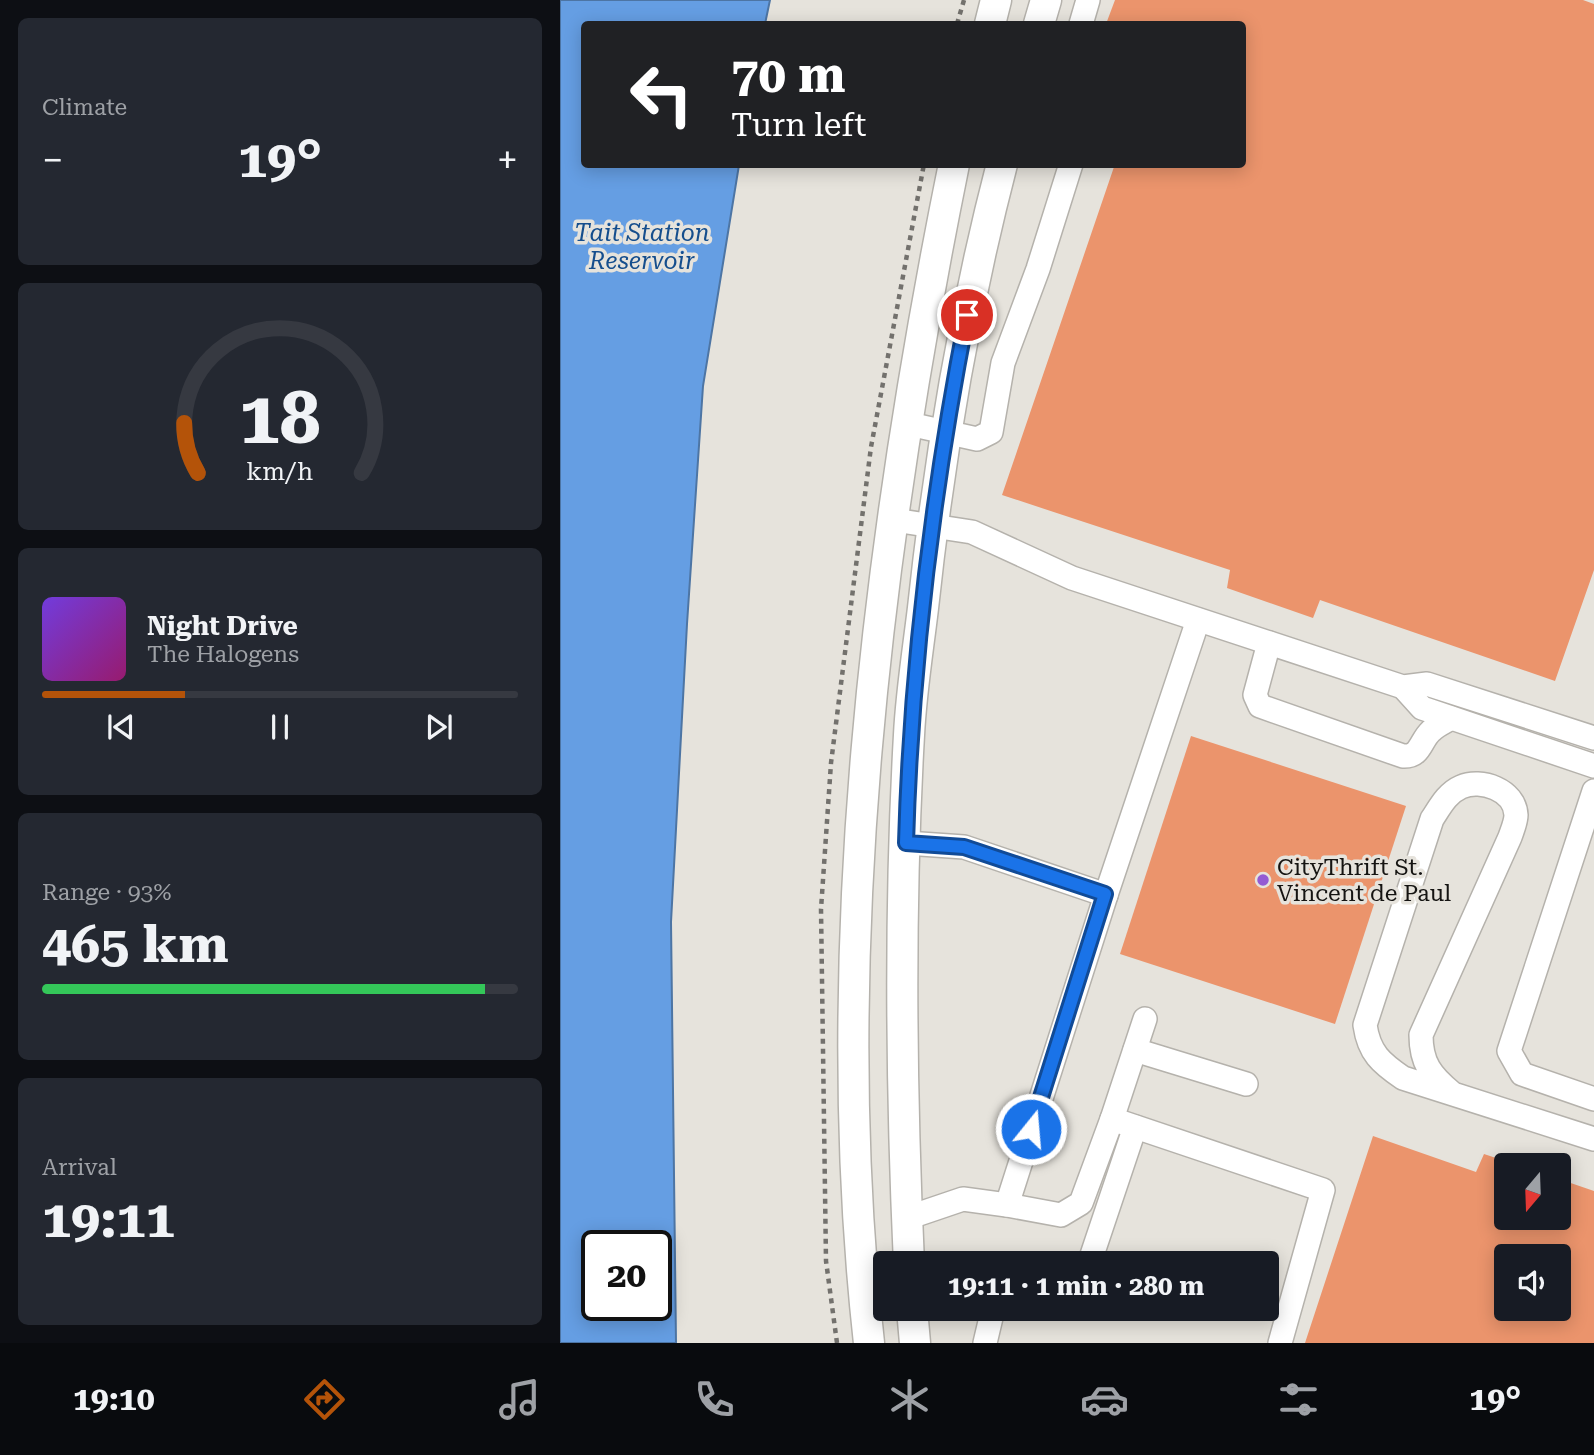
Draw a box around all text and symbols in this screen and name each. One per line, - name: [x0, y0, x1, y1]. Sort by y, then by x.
- text: 70 m: [731, 47, 846, 104]
- icon: left: [616, 49, 707, 140]
- text: Climate: [42, 94, 127, 121]
- text: Turn left: [731, 106, 866, 144]
- text: 19°: [238, 129, 322, 190]
- text: −: [42, 138, 63, 182]
- text: +: [497, 138, 518, 182]
- water label: Tait Station Reservoir: [574, 219, 710, 275]
- pin: [937, 285, 997, 345]
- icon: arrive: [948, 296, 986, 334]
- text: 18: [239, 376, 321, 461]
- text: km/h: [247, 456, 313, 485]
- text: Night Drive: [147, 611, 298, 641]
- text: The Halogens: [147, 641, 299, 668]
- icon: previous: [102, 708, 140, 746]
- icon: pause: [261, 708, 299, 746]
- icon: next: [420, 708, 458, 746]
- place label: CityThrift St. Vincent de Paul: [1277, 854, 1451, 907]
- marker: CityThrift St. Vincent de Paul: [1255, 872, 1271, 888]
- text: Range · 93%: [42, 879, 171, 906]
- text: 465 km: [42, 914, 229, 975]
- position arrow: [994, 1092, 1068, 1166]
- north arrow: [1494, 1153, 1572, 1230]
- map controls: [1494, 1153, 1571, 1321]
- text: Arrival: [42, 1154, 117, 1181]
- text: 19:11: [42, 1189, 175, 1250]
- speed limit sign: 20: [581, 1230, 672, 1321]
- button: sound: [1494, 1244, 1571, 1321]
- text: 19:11 · 1 min · 280 m: [948, 1271, 1204, 1301]
- icon: directions: [300, 1375, 349, 1424]
- icon: music: [495, 1375, 544, 1424]
- icon: phone: [690, 1375, 739, 1424]
- icon: climate: [885, 1375, 934, 1424]
- icon: car: [1080, 1375, 1129, 1424]
- icon: filters: [1274, 1375, 1323, 1424]
- text: 19:10: [73, 1380, 155, 1418]
- text: 19°: [1469, 1380, 1521, 1418]

